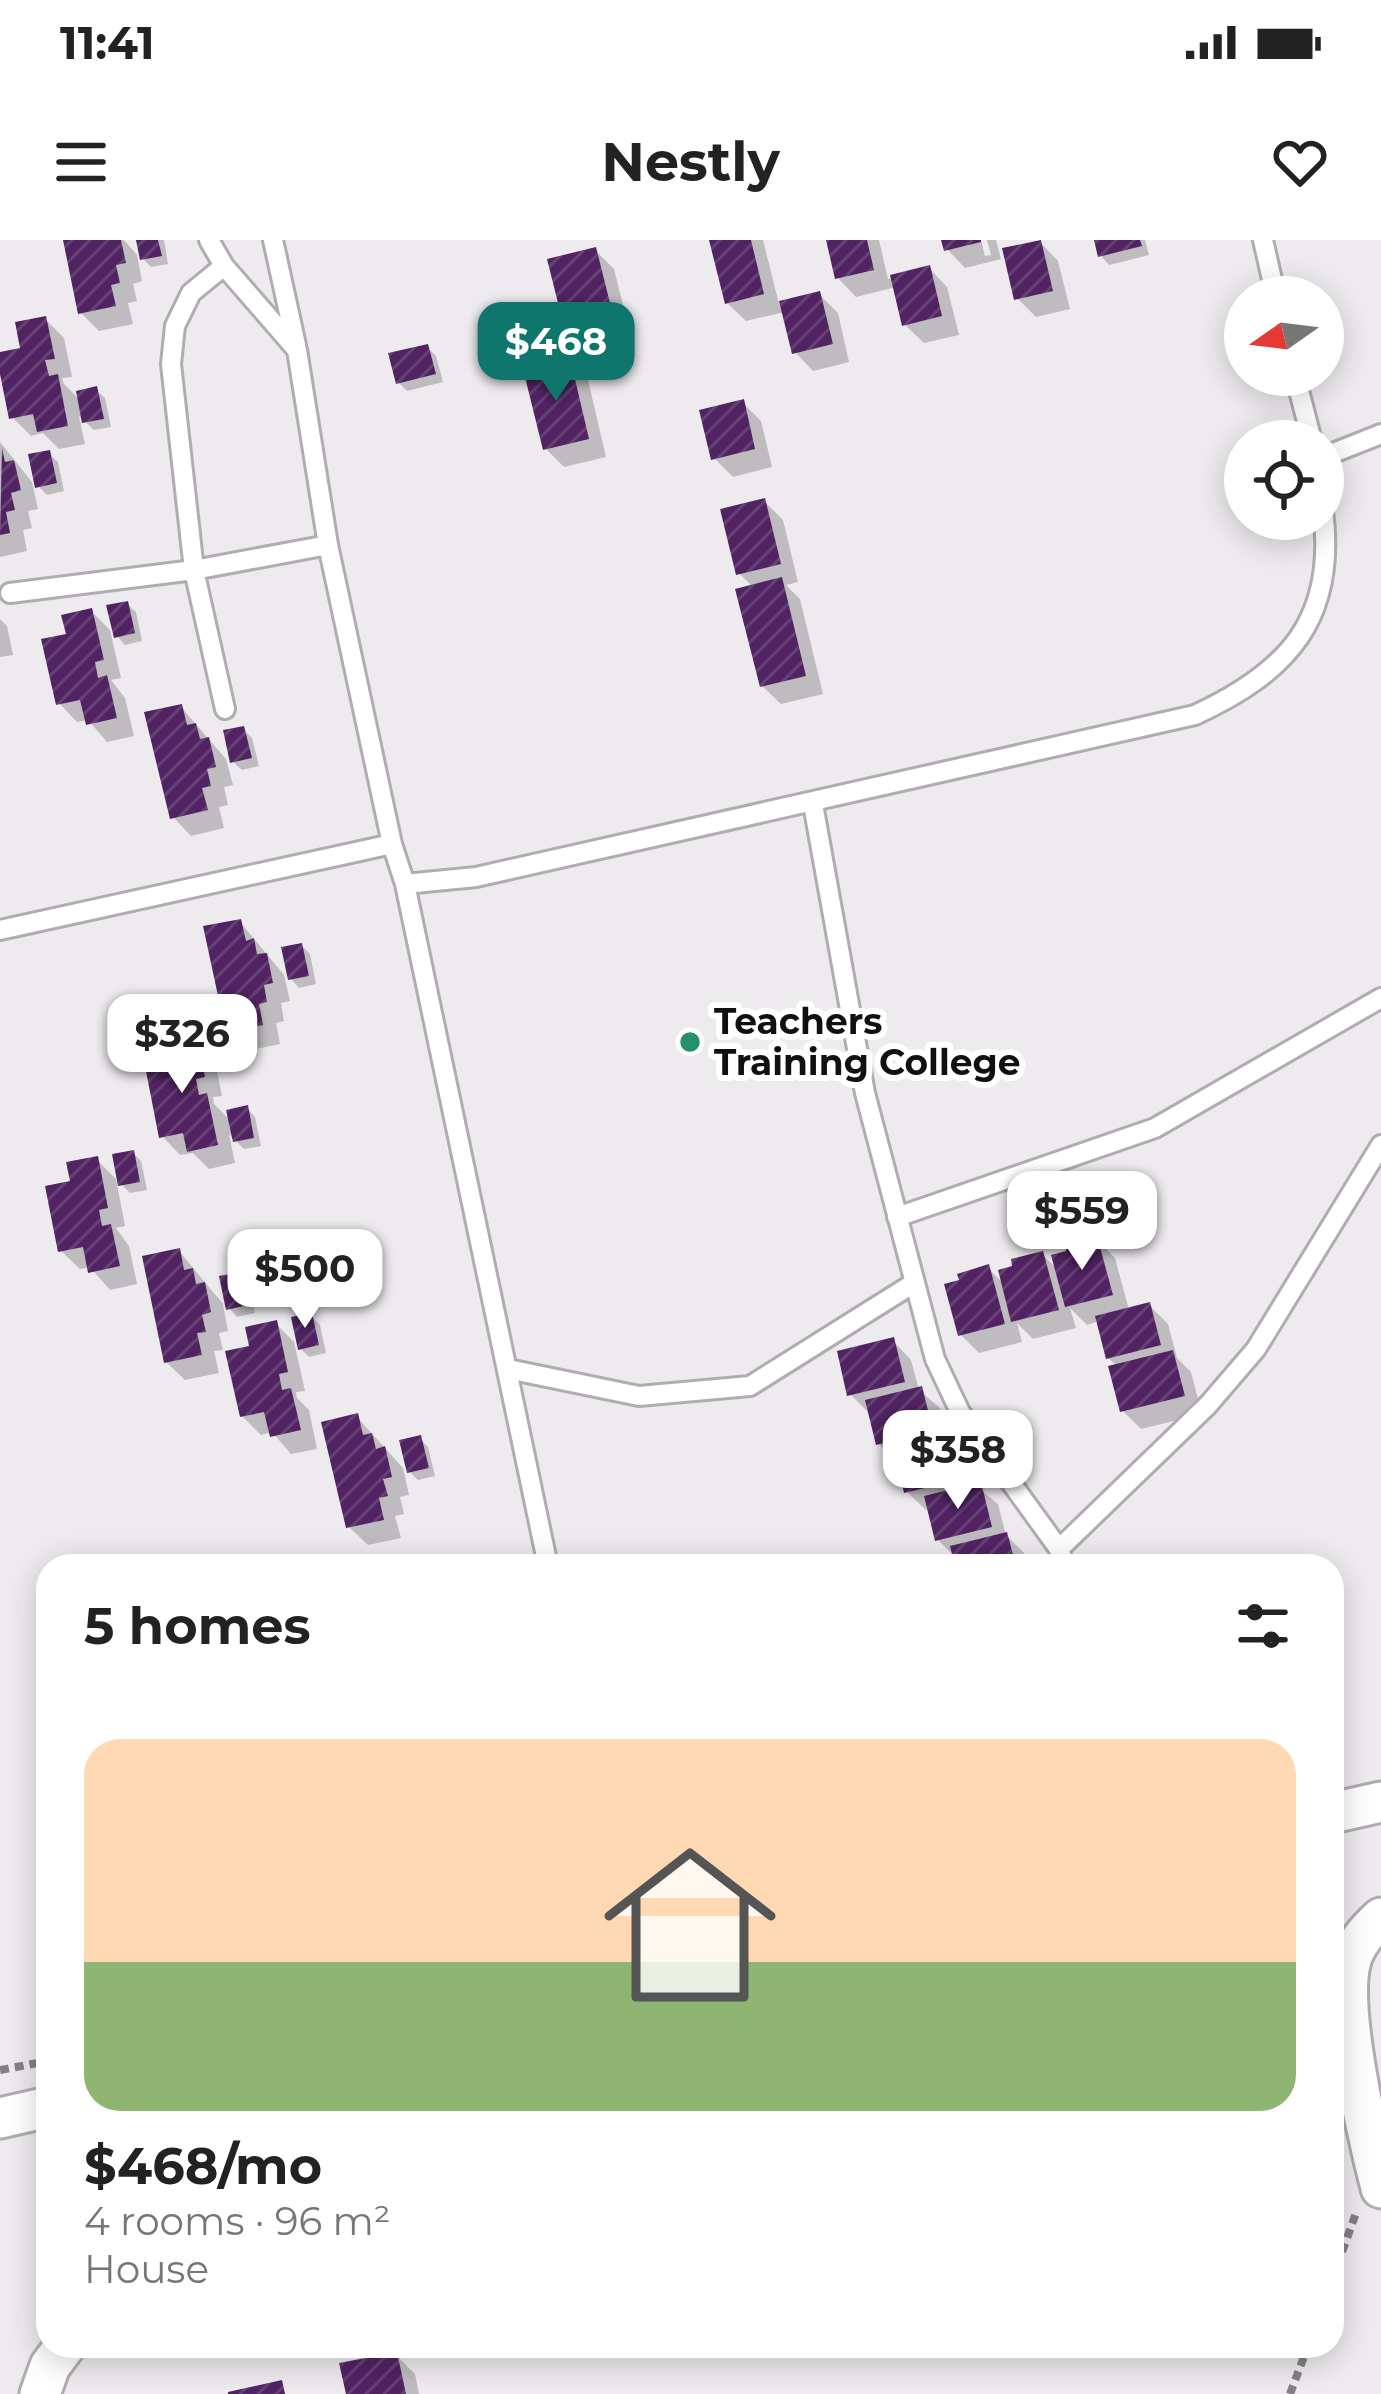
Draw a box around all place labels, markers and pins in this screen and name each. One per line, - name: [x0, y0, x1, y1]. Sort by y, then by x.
- pin: $468: [485, 302, 627, 404]
- pin: $326: [111, 994, 253, 1096]
- place label: Teachers Training College: [714, 999, 1020, 1084]
- marker: Teachers Training College: [677, 1029, 703, 1055]
- pin: $559: [1011, 1171, 1153, 1273]
- pin: $500: [234, 1229, 376, 1331]
- pin: $358: [887, 1410, 1029, 1512]

